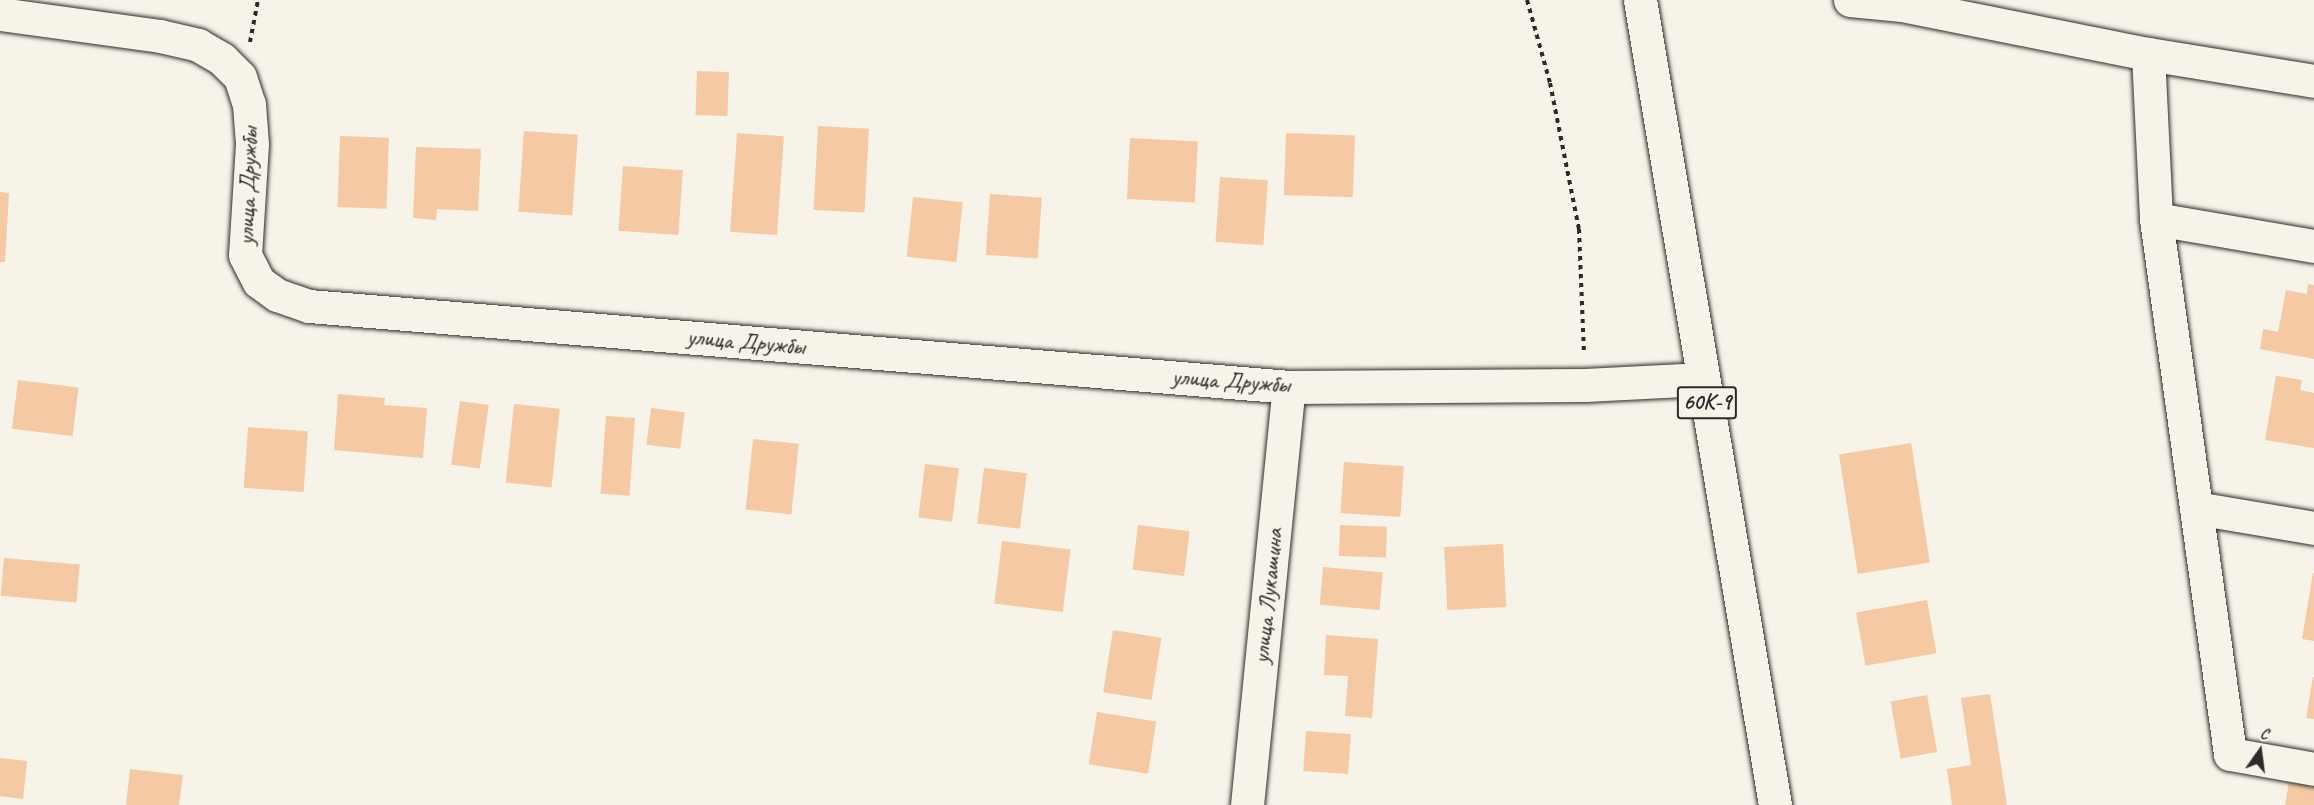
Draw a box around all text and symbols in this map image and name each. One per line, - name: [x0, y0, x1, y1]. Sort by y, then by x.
- street label: улица Дружбы: [232, 127, 264, 245]
- street label: улица Дружбы: [686, 323, 806, 361]
- street label: улица Дружбы: [1171, 363, 1291, 399]
- road number: 60К-9: [1676, 384, 1738, 422]
- street label: улица Лукашина: [1247, 527, 1289, 665]
- north arrow: [2230, 721, 2290, 781]
- text: С: [2258, 723, 2271, 744]

